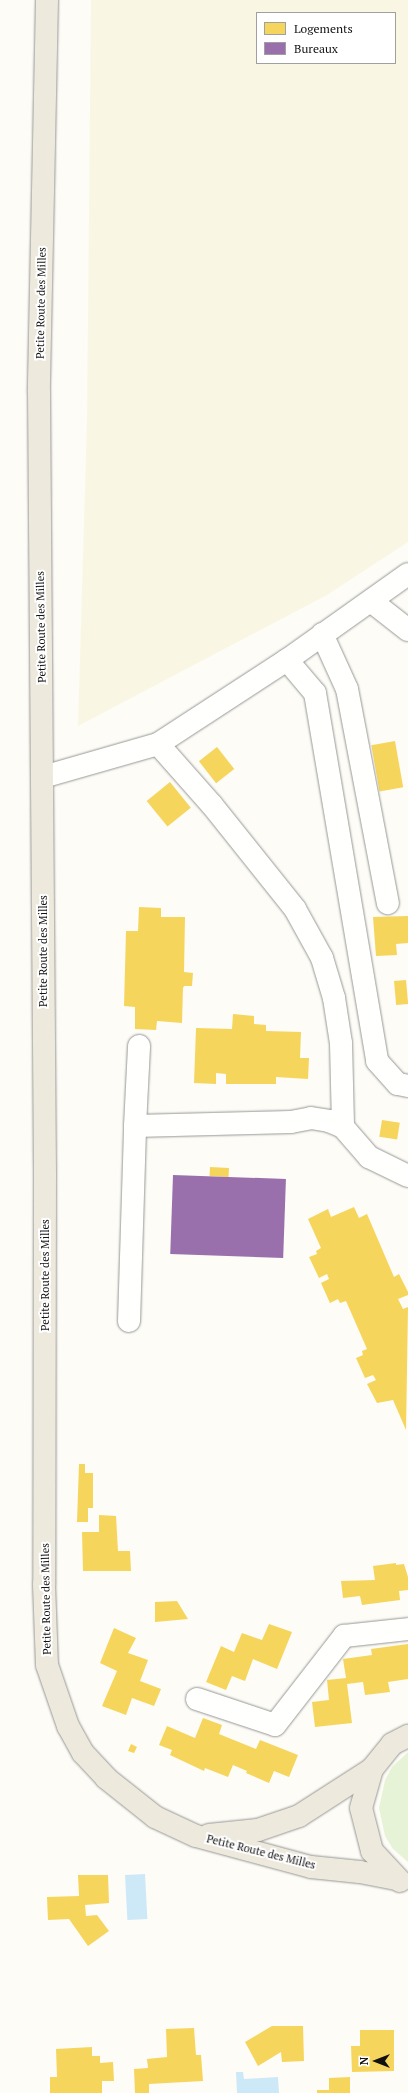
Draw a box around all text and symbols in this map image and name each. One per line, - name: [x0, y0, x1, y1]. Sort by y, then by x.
- legend: [256, 12, 396, 64]
- text: Logements: [294, 21, 353, 36]
- text: Bureaux: [294, 41, 338, 56]
- street label: Petite Route des Milles: [33, 247, 49, 359]
- street label: Petite Route des Milles: [33, 571, 49, 683]
- street label: Petite Route des Milles: [36, 895, 50, 1007]
- street label: Petite Route des Milles: [38, 1219, 52, 1331]
- street label: Petite Route des Milles: [38, 1543, 54, 1655]
- street label: Petite Route des Milles: [205, 1832, 317, 1872]
- north arrow: [356, 2041, 396, 2081]
- text: N: [357, 2057, 371, 2065]

